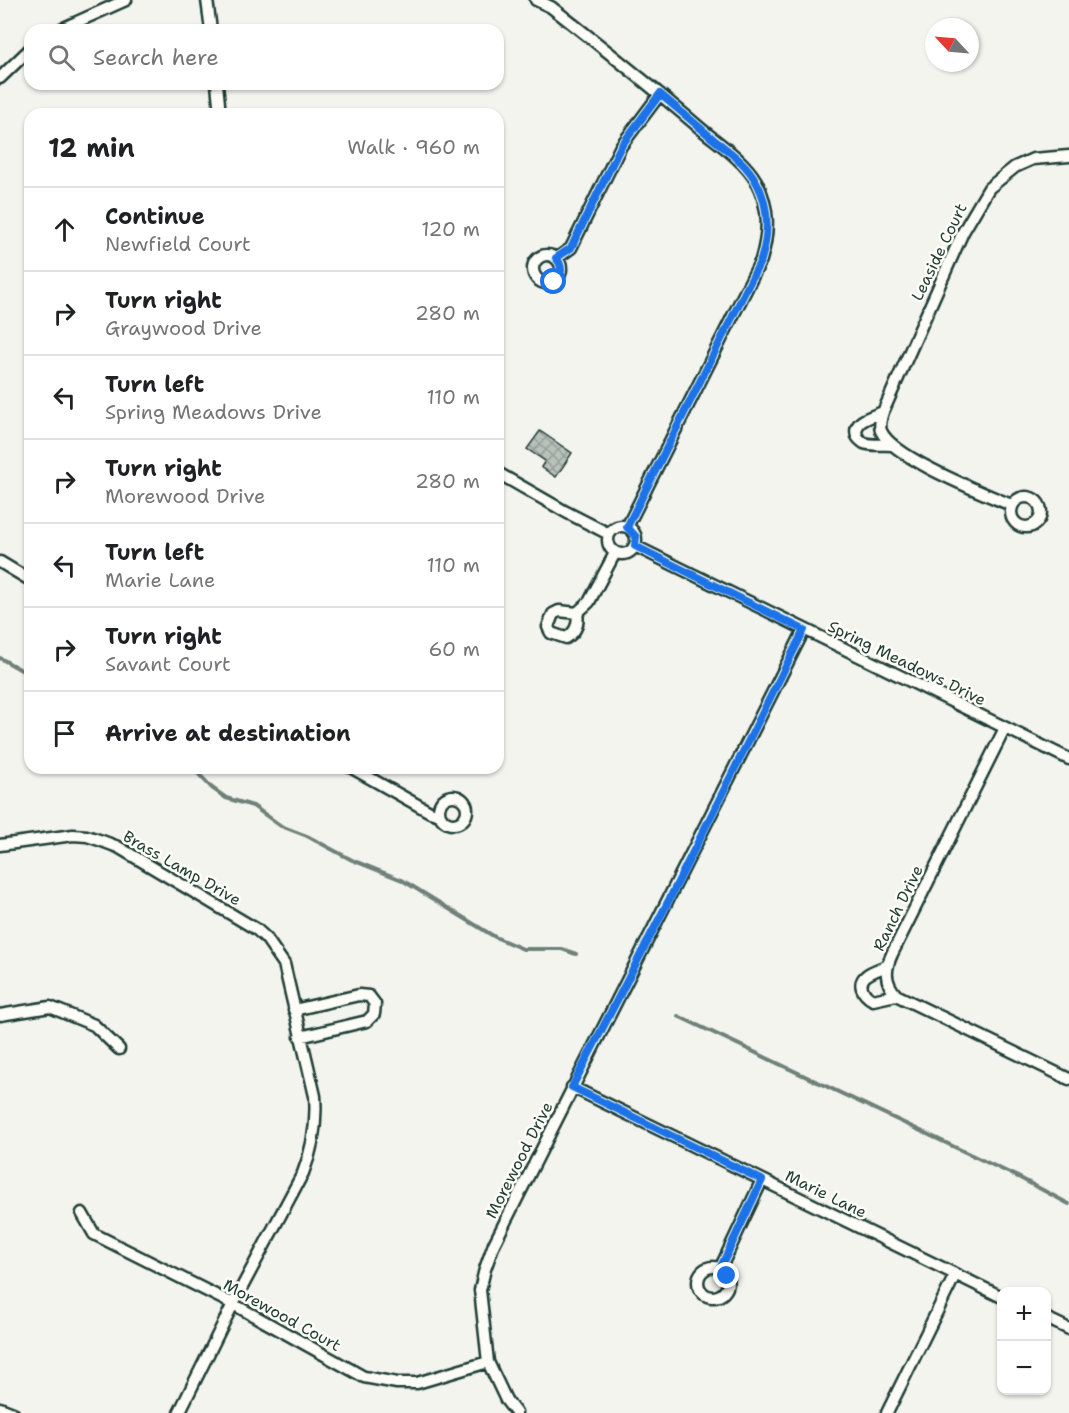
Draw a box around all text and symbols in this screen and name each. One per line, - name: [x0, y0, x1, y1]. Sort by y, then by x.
- north arrow: [925, 18, 979, 72]
- search box: [24, 24, 504, 90]
- icon: search: [45, 41, 78, 74]
- text: Search here: [93, 43, 219, 72]
- text: 12 min: [48, 130, 135, 165]
- text: Walk · 960 m: [347, 134, 480, 160]
- street label: Leaside Court: [906, 200, 972, 304]
- text: Continue: [105, 202, 205, 231]
- icon: ahead: [48, 213, 81, 246]
- text: 120 m: [421, 216, 480, 242]
- text: Newfield Court: [105, 231, 251, 257]
- route start: [540, 268, 566, 294]
- text: Turn right: [105, 286, 222, 315]
- icon: right: [48, 297, 81, 330]
- text: 280 m: [415, 300, 480, 326]
- text: Graywood Drive: [105, 315, 262, 341]
- text: Turn left: [105, 370, 204, 399]
- icon: left: [48, 381, 81, 414]
- text: 110 m: [426, 384, 480, 410]
- text: Spring Meadows Drive: [105, 399, 322, 425]
- text: Turn right: [105, 454, 222, 483]
- icon: right: [48, 465, 81, 498]
- text: 280 m: [415, 468, 480, 494]
- text: Morewood Drive: [105, 483, 265, 509]
- text: Turn left: [105, 538, 204, 567]
- icon: left: [48, 549, 81, 582]
- text: 110 m: [426, 552, 480, 578]
- text: Marie Lane: [105, 567, 215, 593]
- street label: Spring Meadows Drive: [824, 616, 990, 710]
- text: Turn right: [105, 622, 222, 651]
- icon: right: [48, 633, 81, 666]
- text: 60 m: [428, 636, 480, 662]
- text: Savant Court: [105, 651, 231, 677]
- icon: arrive: [48, 717, 81, 750]
- text: Arrive at destination: [105, 719, 351, 748]
- street label: Brass Lamp Drive: [119, 826, 245, 910]
- street label: Ranch Drive: [868, 862, 928, 954]
- street label: Morewood Drive: [481, 1098, 557, 1222]
- street label: Marie Lane: [782, 1165, 870, 1223]
- route end: [713, 1262, 739, 1288]
- street label: Morewood Court: [219, 1274, 345, 1356]
- map controls: [997, 1287, 1051, 1395]
- button: +: [997, 1287, 1051, 1341]
- button: −: [997, 1341, 1051, 1395]

